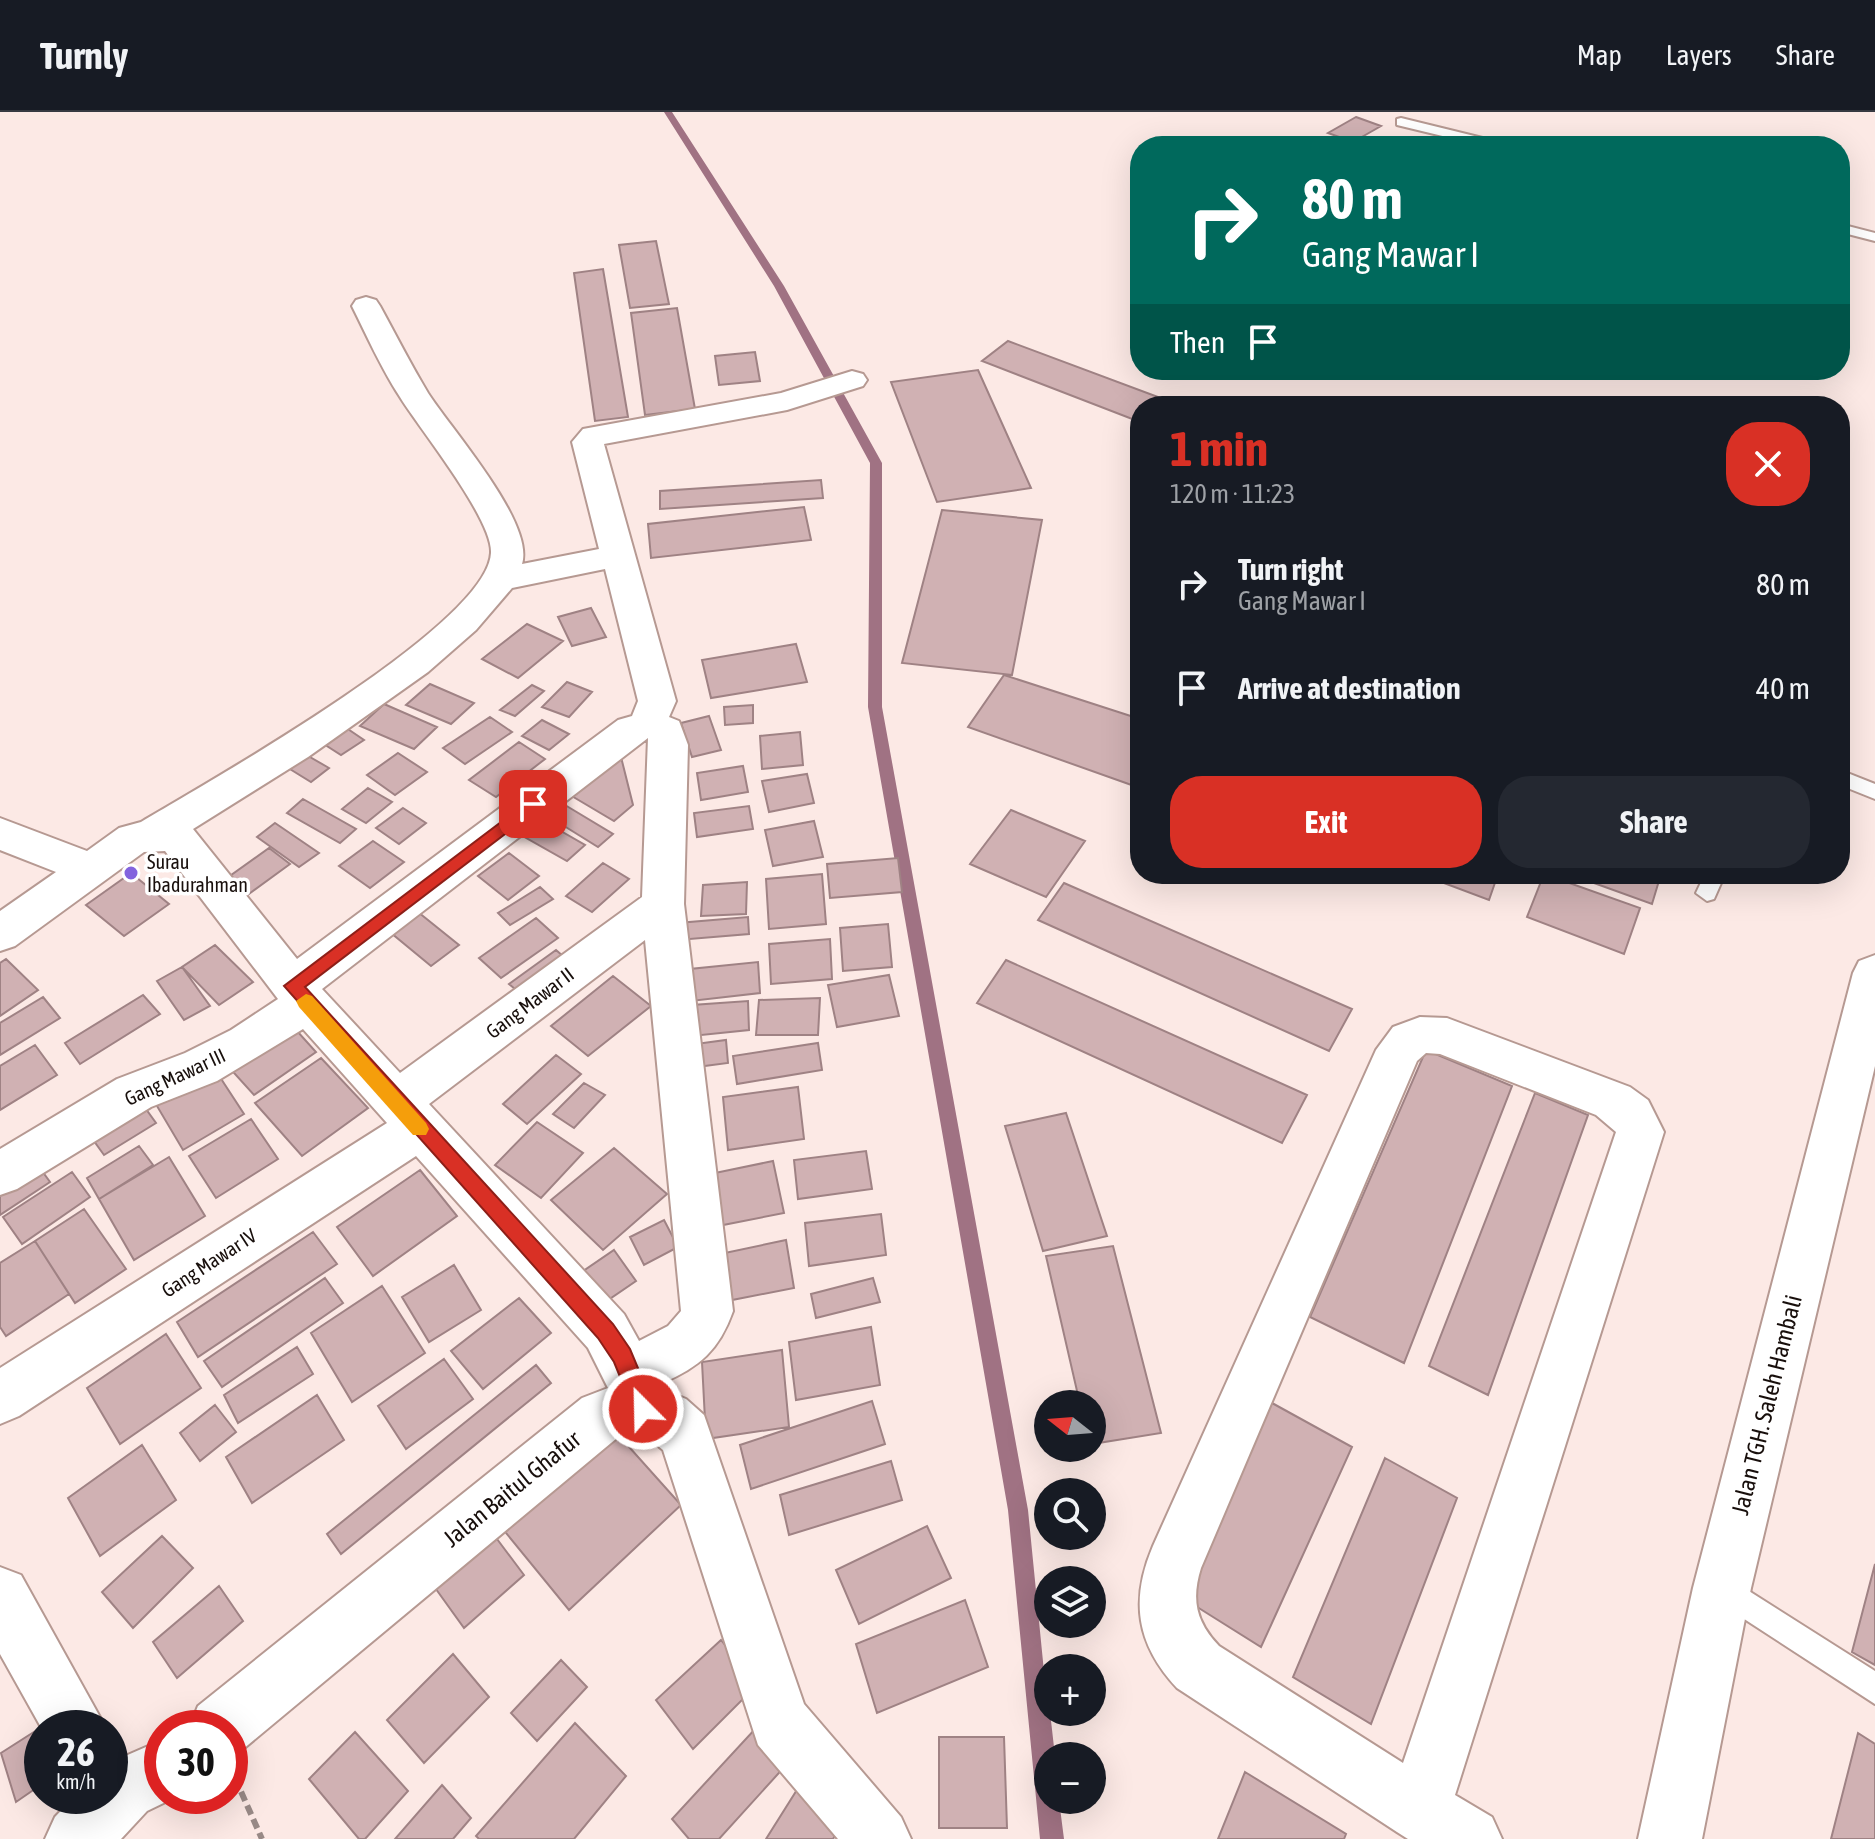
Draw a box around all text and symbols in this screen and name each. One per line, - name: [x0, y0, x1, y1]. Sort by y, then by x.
- text: Turnly: [40, 34, 128, 77]
- text: Map: [1577, 39, 1622, 71]
- text: Layers: [1666, 39, 1732, 71]
- text: Share: [1776, 39, 1835, 71]
- text: 80 m: [1302, 167, 1403, 231]
- icon: right: [1170, 168, 1274, 272]
- text: Gang Mawar I: [1302, 233, 1479, 275]
- icon: arrive: [1241, 320, 1285, 364]
- text: Then: [1170, 325, 1225, 359]
- text: 1 min: [1170, 421, 1268, 476]
- button: close: [1726, 422, 1810, 506]
- text: 120 m · 11:23: [1170, 479, 1295, 509]
- text: Turn right: [1238, 552, 1344, 586]
- icon: right: [1170, 562, 1214, 606]
- text: 80 m: [1756, 567, 1810, 601]
- text: Gang Mawar I: [1238, 586, 1366, 616]
- icon: arrive: [1170, 666, 1214, 710]
- text: Arrive at destination: [1238, 671, 1460, 705]
- text: 40 m: [1756, 671, 1810, 705]
- pin: [499, 770, 567, 838]
- button: Exit: [1170, 776, 1482, 868]
- button: Share: [1498, 776, 1810, 868]
- icon: arrive: [511, 782, 555, 826]
- place label: Surau Ibadurahman: [147, 850, 248, 896]
- marker: Surau Ibadurahman: [122, 864, 140, 882]
- street label: Gang Mawar II: [481, 962, 578, 1043]
- street label: Gang Mawar III: [121, 1043, 229, 1110]
- street label: Gang Mawar IV: [157, 1223, 261, 1302]
- street label: Jalan TGH. Saleh Hambali: [1726, 1292, 1807, 1518]
- position arrow: [601, 1367, 685, 1451]
- north arrow: [1034, 1390, 1106, 1462]
- map controls: [1034, 1390, 1106, 1814]
- street label: Jalan Baitul Ghafur: [438, 1425, 586, 1552]
- button: search: [1034, 1478, 1106, 1550]
- button: layers: [1034, 1566, 1106, 1638]
- button: +: [1034, 1654, 1106, 1726]
- speed limit sign: 30: [144, 1710, 248, 1814]
- text: 26: [57, 1729, 95, 1774]
- button: −: [1034, 1742, 1106, 1814]
- text: km/h: [56, 1770, 96, 1793]

